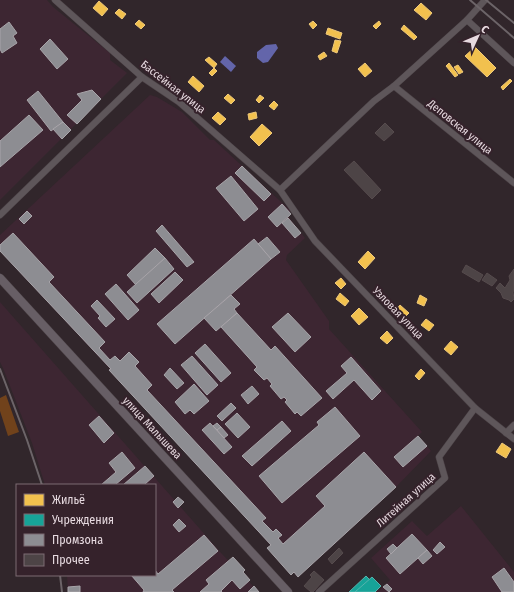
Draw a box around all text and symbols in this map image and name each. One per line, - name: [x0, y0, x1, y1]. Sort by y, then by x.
- north arrow: [458, 16, 498, 56]
- text: С: [478, 23, 492, 36]
- street label: Бассейная улица: [138, 58, 208, 116]
- street label: Деповская улица: [424, 96, 495, 157]
- street label: Узловая улица: [369, 283, 426, 342]
- street label: улица Малышева: [120, 394, 184, 462]
- street label: Литейная улица: [374, 470, 438, 530]
- legend: [16, 484, 156, 576]
- text: Жильё: [52, 493, 85, 507]
- text: Учреждения: [51, 513, 114, 527]
- text: Промзона: [52, 533, 103, 547]
- text: Прочее: [52, 553, 90, 567]

